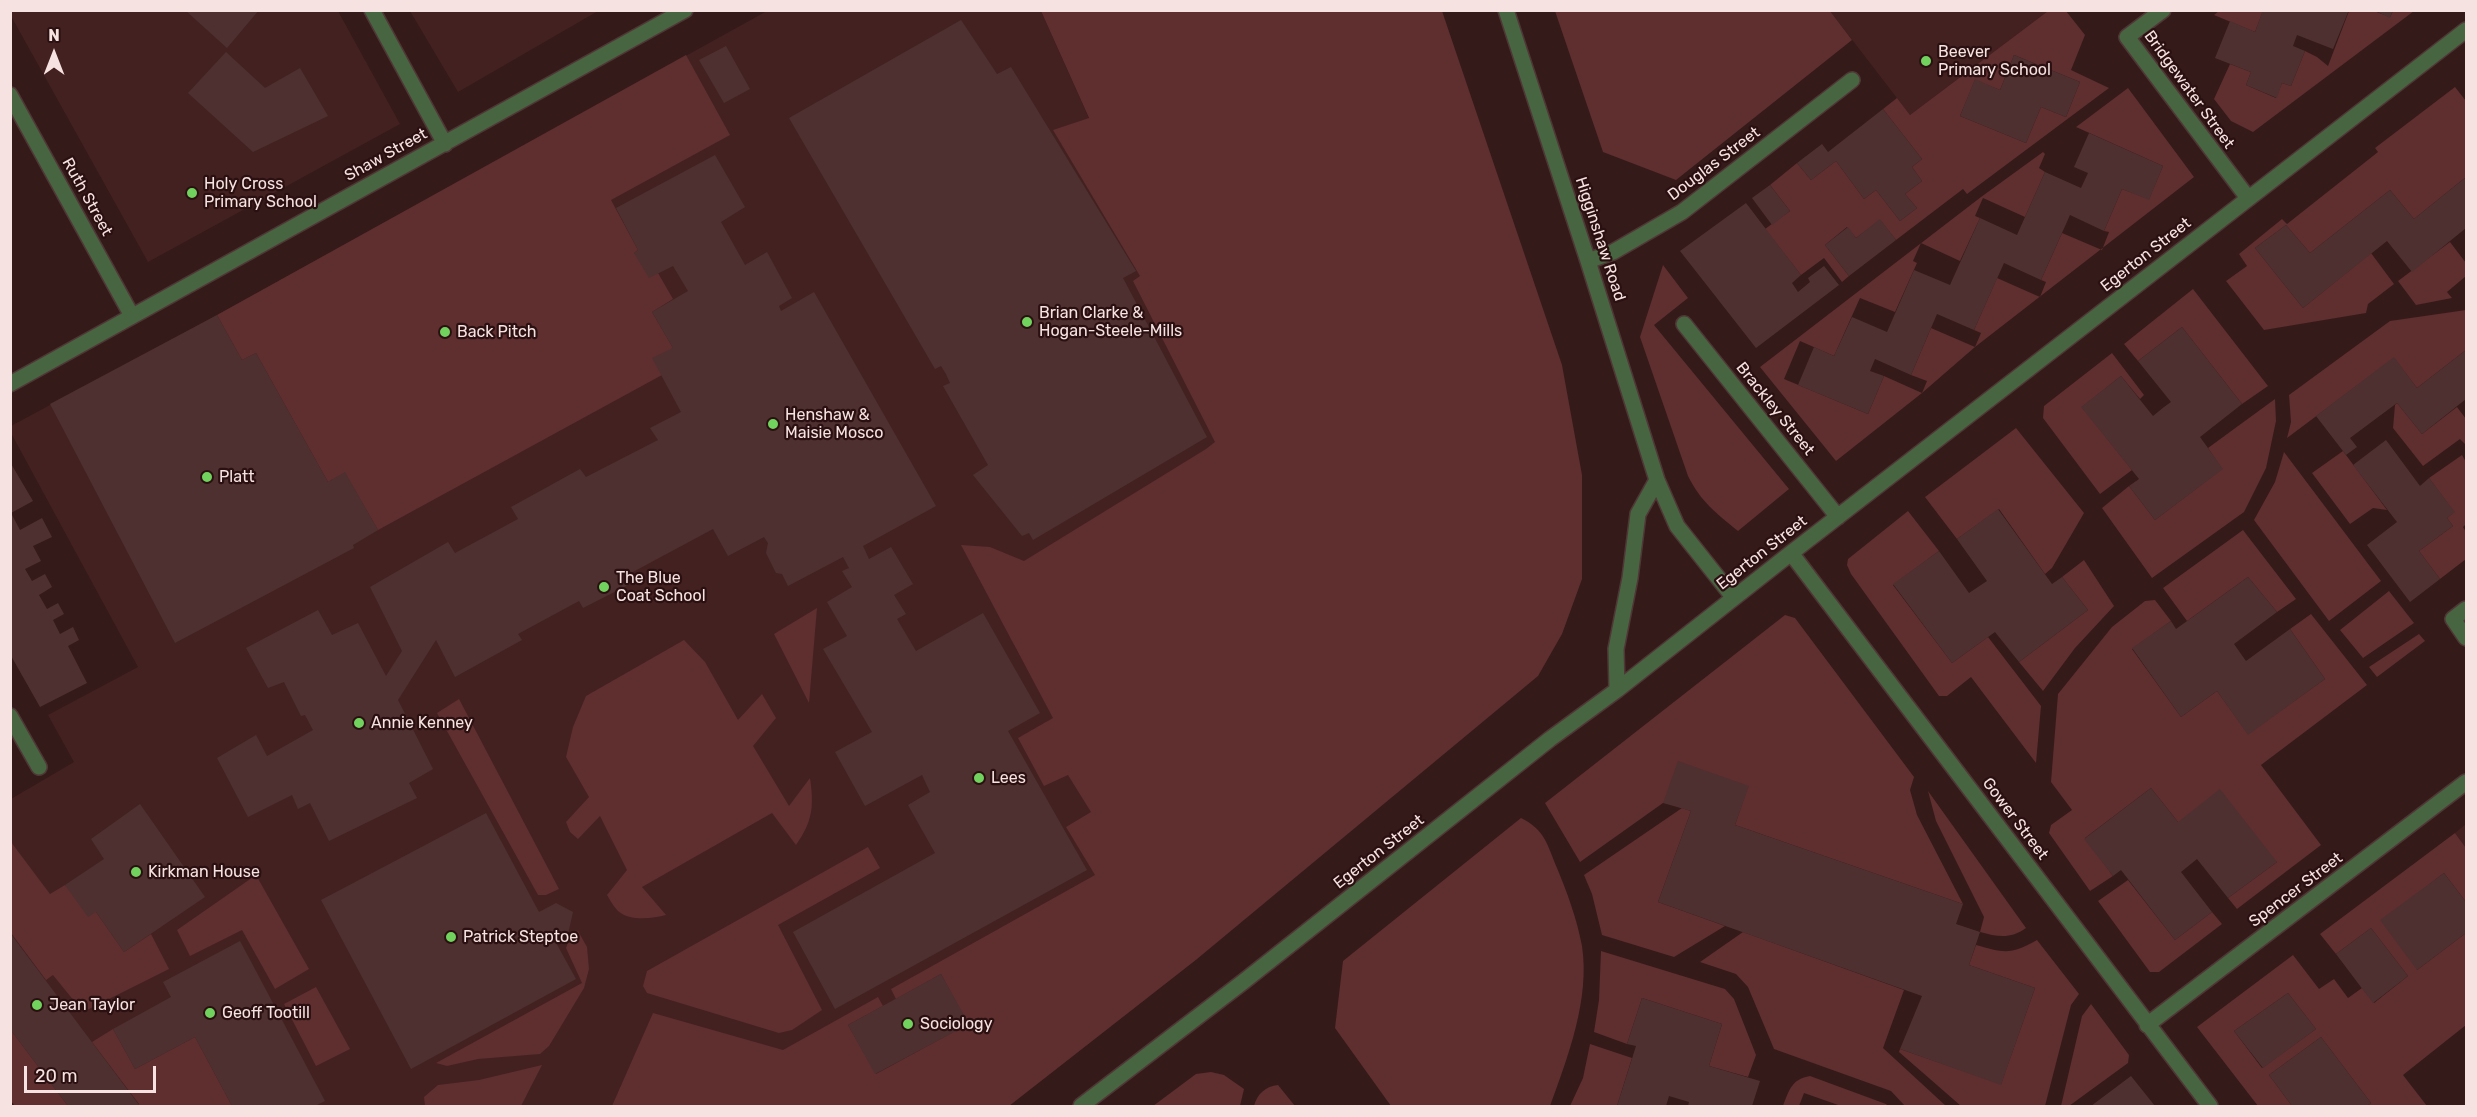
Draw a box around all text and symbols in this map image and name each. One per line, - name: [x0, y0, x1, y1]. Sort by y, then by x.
- north arrow: [24, 24, 84, 84]
- text: N: [48, 26, 60, 45]
- street label: Bridgewater Street: [2140, 27, 2238, 153]
- place label: Beever Primary School: [1938, 42, 2051, 80]
- marker: Beever Primary School: [1919, 54, 1933, 68]
- street label: Douglas Street: [1664, 123, 1764, 205]
- street label: Shaw Street: [341, 124, 431, 186]
- street label: Ruth Street: [58, 155, 116, 239]
- place label: Holy Cross Primary School: [204, 174, 317, 212]
- street label: Higginshaw Road: [1571, 175, 1629, 303]
- marker: Holy Cross Primary School: [185, 186, 199, 200]
- street label: Egerton Street: [2097, 214, 2195, 296]
- place label: Brian Clarke & Hogan-Steele-Mills: [1039, 303, 1182, 341]
- marker: Brian Clarke & Hogan-Steele-Mills: [1020, 315, 1034, 329]
- place label: Back Pitch: [457, 322, 537, 342]
- marker: Back Pitch: [438, 325, 452, 339]
- street label: Brackley Street: [1732, 359, 1818, 459]
- place label: Henshaw & Maisie Mosco: [785, 405, 883, 443]
- marker: Henshaw & Maisie Mosco: [766, 417, 780, 431]
- place label: Platt: [219, 467, 254, 487]
- marker: Platt: [200, 470, 214, 484]
- street label: Egerton Street: [1713, 512, 1811, 594]
- place label: The Blue Coat School: [616, 568, 706, 606]
- marker: The Blue Coat School: [597, 580, 611, 594]
- place label: Annie Kenney: [371, 713, 473, 733]
- marker: Annie Kenney: [352, 716, 366, 730]
- place label: Lees: [991, 768, 1026, 788]
- marker: Lees: [972, 771, 986, 785]
- street label: Gower Street: [1978, 774, 2052, 864]
- street label: Egerton Street: [1330, 811, 1428, 893]
- street label: Spencer Street: [2245, 849, 2347, 931]
- place label: Kirkman House: [148, 862, 260, 882]
- marker: Kirkman House: [129, 865, 143, 879]
- place label: Patrick Steptoe: [463, 927, 578, 947]
- marker: Patrick Steptoe: [444, 930, 458, 944]
- place label: Jean Taylor: [49, 995, 135, 1015]
- marker: Jean Taylor: [30, 998, 44, 1012]
- place label: Geoff Tootill: [222, 1003, 310, 1023]
- marker: Geoff Tootill: [203, 1006, 217, 1020]
- place label: Sociology: [920, 1014, 992, 1034]
- marker: Sociology: [901, 1017, 915, 1031]
- scale bar: [27, 1054, 159, 1092]
- text: 20 m: [35, 1065, 77, 1087]

